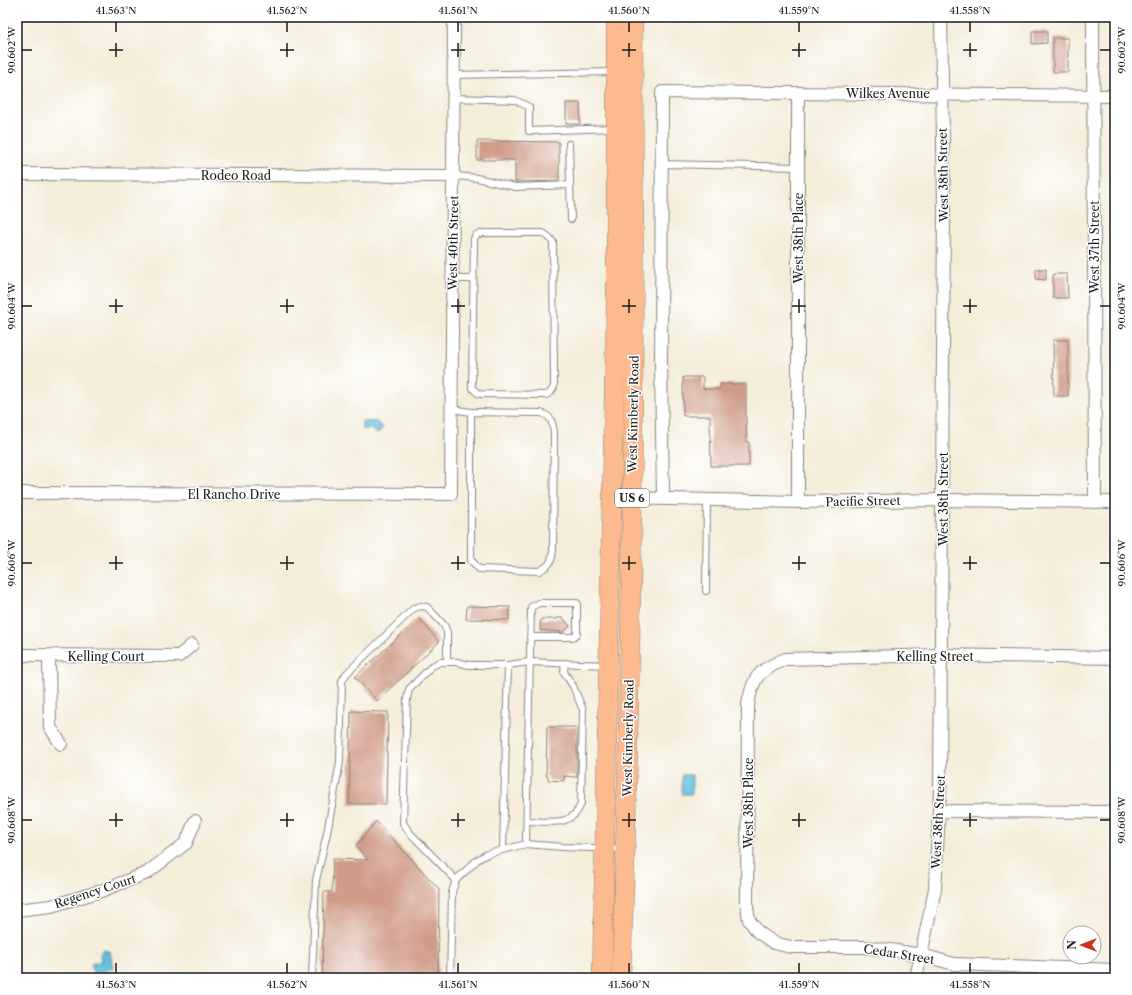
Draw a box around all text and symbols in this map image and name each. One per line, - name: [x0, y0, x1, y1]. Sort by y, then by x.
- text: 41.563°N: [96, 4, 137, 17]
- text: 41.562°N: [266, 4, 308, 17]
- text: 41.561°N: [438, 4, 478, 17]
- text: 41.560°N: [608, 4, 650, 17]
- text: 41.559°N: [779, 4, 819, 17]
- text: 41.558°N: [950, 4, 990, 17]
- text: 90.602°W: [5, 26, 18, 73]
- text: 90.602°W: [1115, 26, 1128, 73]
- street label: Wilkes Avenue: [845, 86, 930, 101]
- street label: West 38th Street: [935, 127, 951, 223]
- street label: Rodeo Road: [201, 168, 272, 183]
- street label: West 38th Place: [791, 192, 806, 284]
- street label: West 40th Street: [445, 195, 461, 292]
- street label: West 37th Street: [1087, 200, 1102, 294]
- text: 90.604°W: [5, 282, 18, 329]
- text: 90.604°W: [1115, 282, 1128, 329]
- street label: West Kimberly Road: [624, 355, 642, 474]
- street label: West 38th Street: [936, 451, 951, 547]
- street label: El Rancho Drive: [187, 487, 281, 502]
- road number: US 6: [615, 489, 649, 507]
- street label: Pacific Street: [825, 493, 901, 509]
- text: 90.606°W: [5, 539, 18, 586]
- text: 90.606°W: [1115, 539, 1128, 586]
- street label: Kelling Court: [68, 649, 145, 664]
- street label: Kelling Street: [896, 649, 975, 664]
- street label: West Kimberly Road: [619, 679, 637, 798]
- street label: West 38th Place: [741, 757, 756, 849]
- street label: West 38th Street: [928, 774, 948, 870]
- text: 90.608°W: [5, 795, 18, 844]
- text: 90.608°W: [1115, 795, 1128, 844]
- street label: Regency Court: [52, 871, 138, 911]
- north arrow: [1062, 925, 1102, 965]
- text: N: [1065, 940, 1079, 950]
- street label: Cedar Street: [862, 941, 936, 967]
- text: 41.563°N: [96, 978, 137, 991]
- text: 41.562°N: [266, 978, 308, 991]
- text: 41.561°N: [438, 978, 478, 991]
- text: 41.560°N: [608, 978, 650, 991]
- text: 41.559°N: [779, 978, 819, 991]
- text: 41.558°N: [950, 978, 990, 991]

